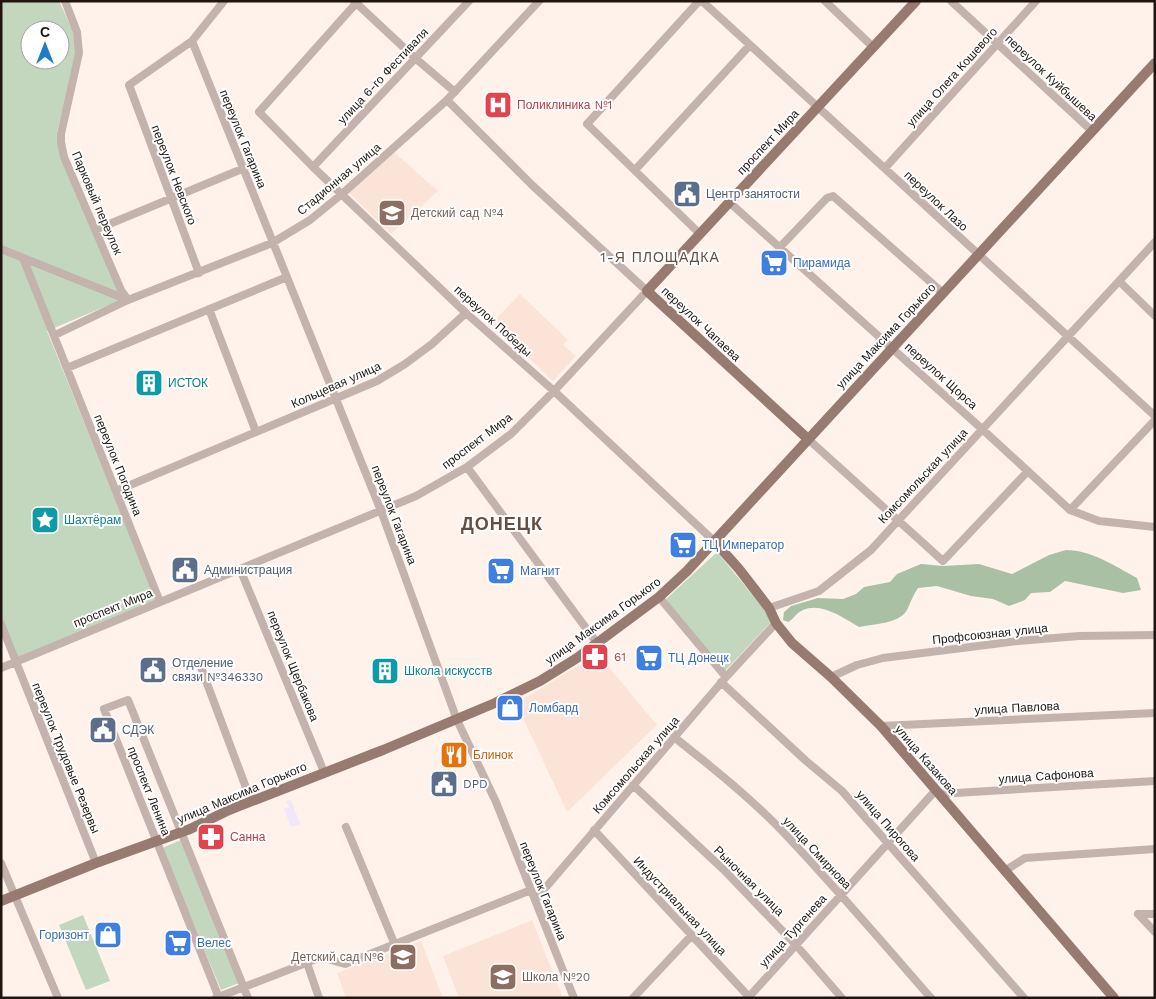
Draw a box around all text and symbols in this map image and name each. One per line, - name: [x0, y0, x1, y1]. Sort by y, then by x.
- north arrow: [20, 20, 70, 70]
- text: С: [40, 24, 50, 40]
- street label: улица Олега Кошевого: [904, 24, 1000, 129]
- street label: улица 6-го Фестиваля: [335, 25, 431, 127]
- street label: переулок Куйбышева: [1002, 32, 1100, 124]
- street label: переулок Гагарина: [217, 88, 269, 191]
- hospital icon: Поликлиника №1: [483, 90, 513, 120]
- place label: Поликлиника №1: [517, 98, 612, 112]
- street label: проспект Мира: [734, 106, 802, 178]
- street label: переулок Невского: [149, 123, 200, 227]
- street label: Стадионная улица: [294, 140, 384, 218]
- street label: Парковый переулок: [69, 149, 125, 258]
- street label: переулок Лазо: [901, 168, 971, 234]
- public building icon: Центр занятости: [672, 179, 702, 209]
- place label: Центр занятости: [706, 187, 800, 201]
- school or university icon: Детский сад №4: [377, 198, 407, 228]
- place label: Детский сад №4: [411, 206, 504, 220]
- supermarket icon: Пирамида: [759, 248, 789, 278]
- district label: 1-Я ПЛОЩАДКА: [600, 249, 720, 265]
- place label: Пирамида: [793, 256, 851, 270]
- street label: улица Максима Горького: [833, 280, 939, 392]
- street label: переулок Победы: [451, 283, 535, 359]
- street label: переулок Чапаева: [659, 284, 744, 364]
- street label: переулок Щорса: [902, 340, 980, 412]
- street label: Кольцевая улица: [289, 359, 383, 411]
- building icon: ИСТОК: [134, 368, 164, 398]
- place label: ИСТОК: [168, 376, 208, 390]
- street label: проспект Мира: [439, 410, 515, 472]
- street label: переулок Погодина: [91, 412, 145, 518]
- street label: Комсомольская улица: [875, 425, 971, 526]
- street label: переулок Гагарина: [369, 463, 420, 567]
- place icon: Шахтёрам: [30, 505, 60, 535]
- place label: Шахтёрам: [64, 513, 121, 527]
- district label: ДОНЕЦК: [461, 513, 543, 534]
- supermarket icon: ТЦ Император: [668, 530, 698, 560]
- place label: ТЦ Император: [702, 538, 784, 552]
- public building icon: Администрация: [170, 555, 200, 585]
- supermarket icon: Магнит: [486, 556, 516, 586]
- place label: Администрация: [204, 563, 292, 577]
- place label: Магнит: [520, 564, 561, 578]
- street label: улица Максима Горького: [543, 574, 664, 668]
- street label: проспект Мира: [71, 586, 155, 630]
- street label: переулок Щербакова: [264, 609, 322, 724]
- street label: Профсоюзная улица: [932, 621, 1049, 647]
- pharmacy icon: 61: [580, 642, 610, 672]
- supermarket icon: ТЦ Донецк: [634, 643, 664, 673]
- place label: 61: [614, 650, 626, 664]
- place label: ТЦ Донецк: [668, 651, 729, 665]
- public building icon: Отделение связи №346330: [138, 655, 168, 685]
- place label: Отделение связи №346330: [172, 656, 263, 684]
- building icon: Школа искусств: [370, 656, 400, 686]
- place label: Школа искусств: [404, 664, 492, 678]
- street label: переулок Трудовые Резервы: [29, 681, 103, 835]
- shop icon: Ломбард: [495, 693, 525, 723]
- street label: улица Павлова: [974, 699, 1060, 717]
- place label: Ломбард: [529, 701, 578, 715]
- street label: Комсомольская улица: [590, 713, 682, 817]
- public building icon: СДЭК: [88, 715, 118, 745]
- street label: улица Казакова: [892, 722, 960, 798]
- place label: СДЭК: [122, 723, 154, 737]
- restaurant icon: Блинок: [439, 740, 469, 770]
- street label: проспект Ленина: [125, 744, 173, 838]
- place label: Блинок: [473, 748, 514, 762]
- street label: улица Максима Горького: [175, 759, 309, 827]
- street label: улица Сафонова: [998, 766, 1094, 786]
- public building icon: DPD: [429, 769, 459, 799]
- place label: DPD: [463, 777, 488, 791]
- street label: улица Пирогова: [853, 788, 923, 865]
- street label: улица Смирнова: [780, 814, 854, 892]
- pharmacy icon: Санна: [196, 822, 226, 852]
- place label: Санна: [230, 830, 266, 844]
- street label: переулок Гагарина: [517, 840, 569, 943]
- street label: Рыночная улица: [711, 843, 787, 919]
- street label: Индустриальная улица: [631, 854, 730, 958]
- street label: улица Тургенева: [757, 891, 830, 970]
- shop icon: Горизонт: [93, 920, 123, 950]
- place label: Горизонт: [39, 928, 89, 942]
- supermarket icon: Велес: [163, 928, 193, 958]
- place label: Велес: [197, 936, 231, 950]
- school or university icon: Детский сад №6: [388, 942, 418, 972]
- place label: Детский сад №6: [291, 950, 384, 964]
- school or university icon: Школа №20: [488, 962, 518, 992]
- place label: Школа №20: [522, 970, 590, 984]

